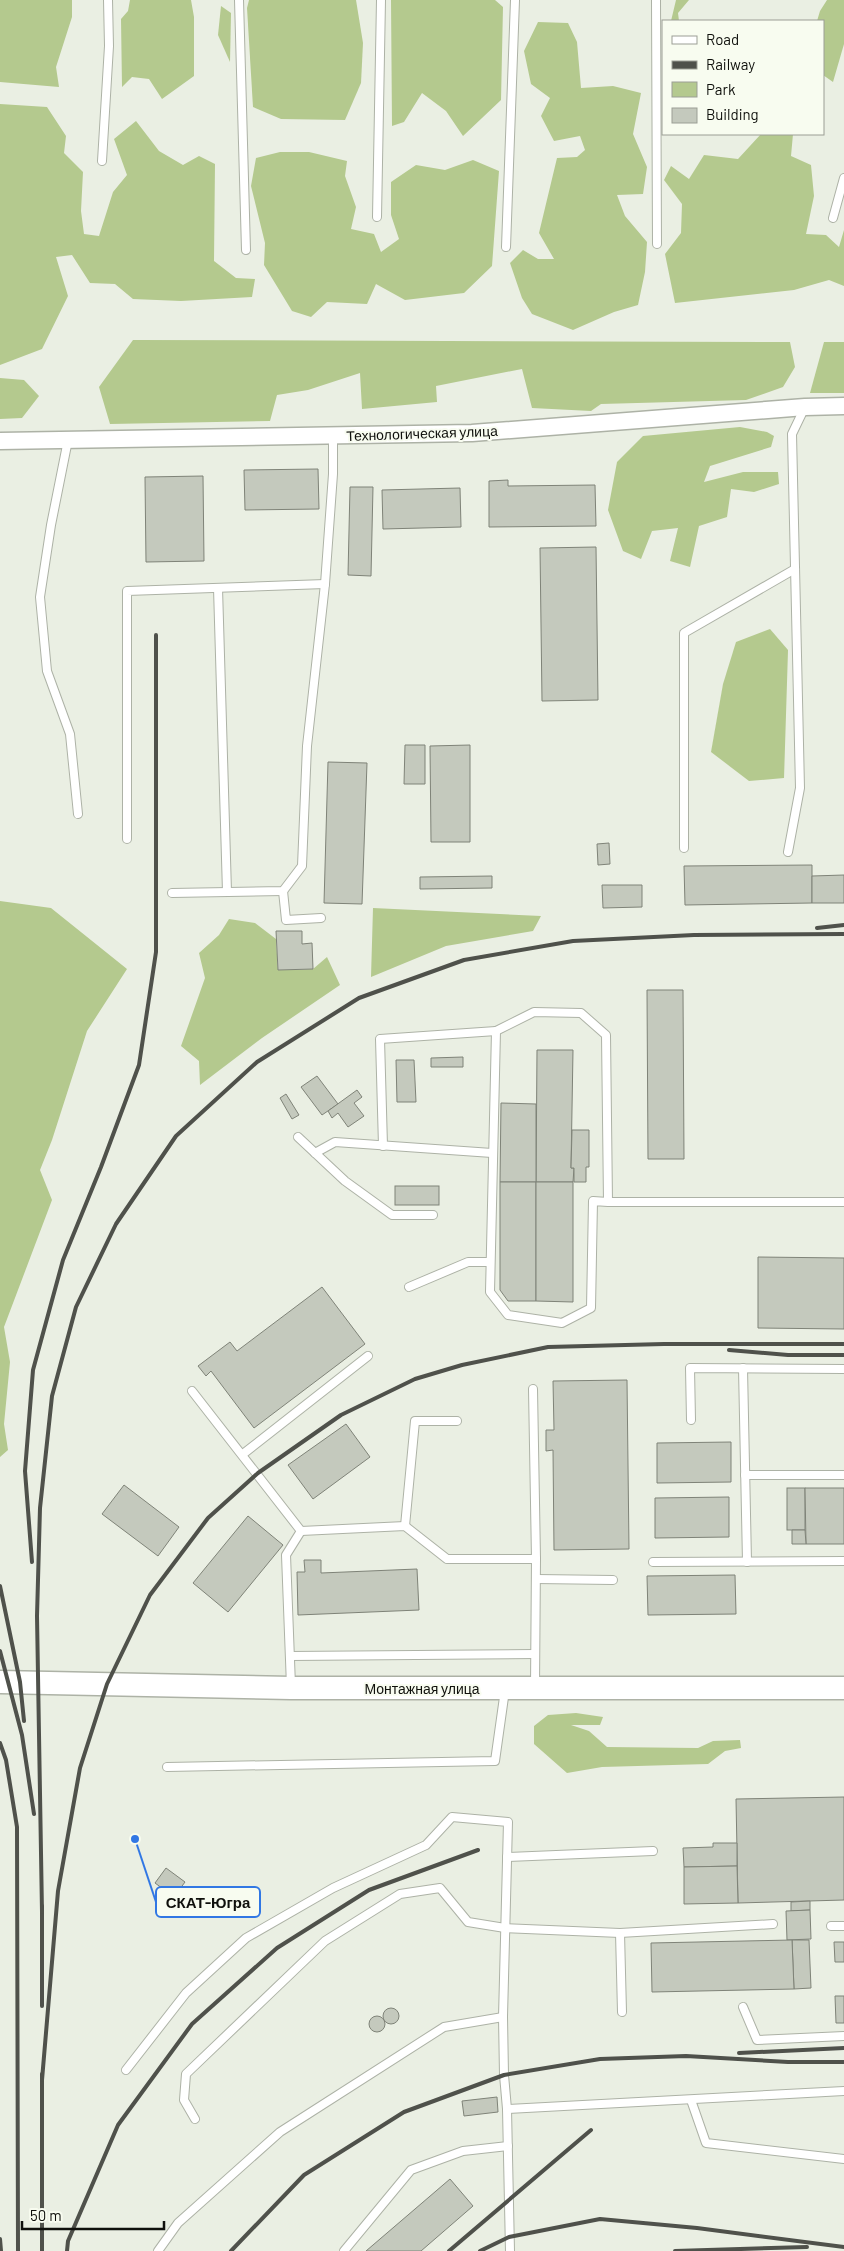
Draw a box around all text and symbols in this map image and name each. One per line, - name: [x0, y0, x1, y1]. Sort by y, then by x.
- legend: [662, 20, 824, 135]
- text: Road: [706, 30, 739, 48]
- text: Railway: [706, 55, 755, 73]
- text: Park: [706, 80, 736, 98]
- text: Building: [706, 105, 759, 123]
- street label: Технологическая улица: [346, 422, 498, 444]
- street label: Монтажная улица: [364, 1680, 480, 1697]
- callout: СКАТ-Югра: [156, 1887, 260, 1917]
- text: СКАТ-Югра: [166, 1893, 251, 1911]
- scale bar: [22, 2198, 165, 2230]
- text: 50 m: [30, 2206, 62, 2224]

